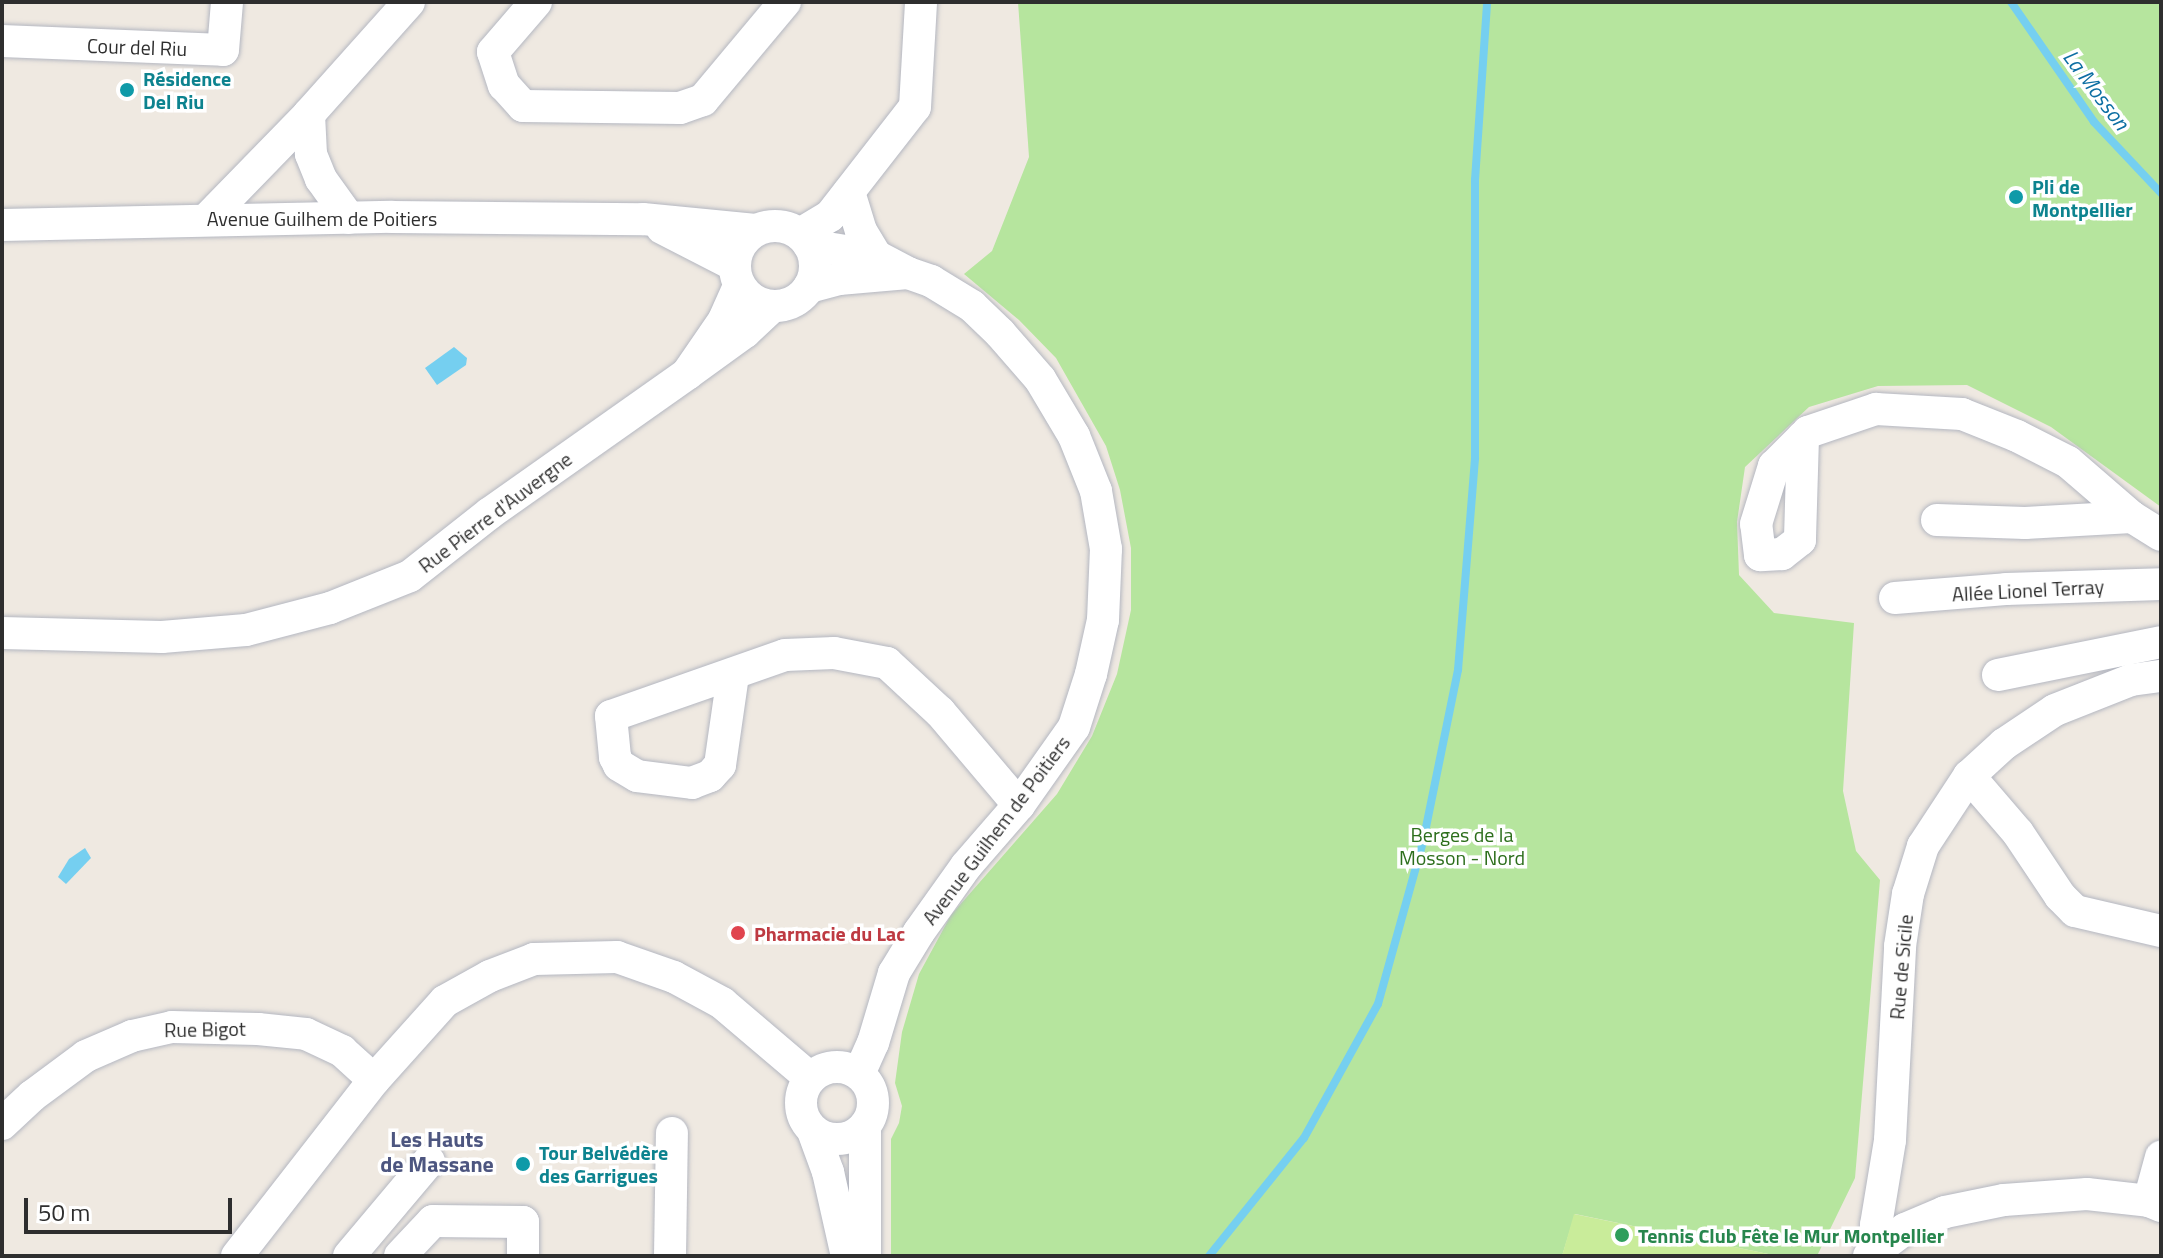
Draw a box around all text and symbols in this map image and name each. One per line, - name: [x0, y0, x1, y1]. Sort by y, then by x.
- street label: Cour del Riu: [87, 33, 187, 61]
- water label: La Mosson: [2057, 45, 2135, 135]
- place label: Résidence Del Riu: [143, 66, 231, 113]
- marker: Résidence Del Riu: [118, 81, 136, 99]
- place label: Pli de Montpellier: [2032, 174, 2133, 221]
- marker: Pli de Montpellier: [2007, 188, 2025, 206]
- street label: Avenue Guilhem de Poitiers: [207, 206, 437, 230]
- street label: Rue Pierre d'Auvergne: [414, 447, 576, 577]
- street label: Allée Lionel Terray: [1951, 574, 2105, 606]
- street label: Avenue Guilhem de Poitiers: [917, 731, 1075, 929]
- park label: Berges de la Mosson - Nord: [1399, 823, 1525, 870]
- street label: Rue de Sicile: [1884, 913, 1918, 1021]
- place label: Pharmacie du Lac: [754, 921, 905, 945]
- marker: Pharmacie du Lac: [729, 924, 747, 942]
- street label: Rue Bigot: [164, 1016, 246, 1042]
- district label: Les Hauts de Massane: [380, 1126, 494, 1178]
- place label: Tour Belvédère des Garrigues: [539, 1140, 668, 1187]
- marker: Tour Belvédère des Garrigues: [514, 1155, 532, 1173]
- scale bar: [28, 1182, 236, 1232]
- text: 50 m: [38, 1194, 90, 1230]
- place label: Tennis Club Fête le Mur Montpellier: [1638, 1223, 1944, 1247]
- marker: Tennis Club Fête le Mur Montpellier: [1613, 1226, 1631, 1244]

